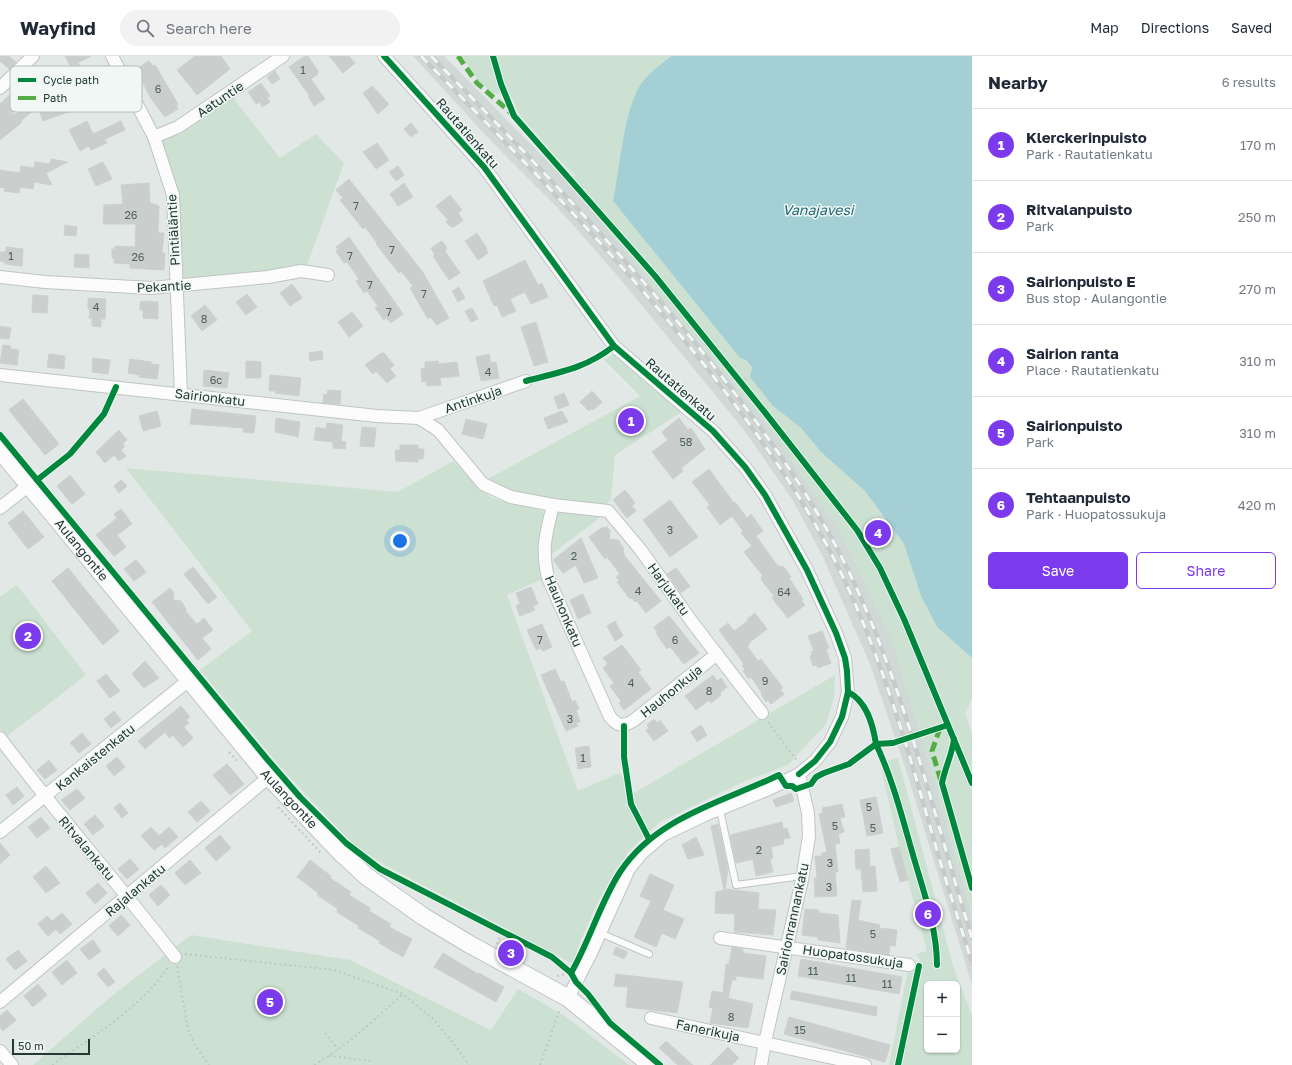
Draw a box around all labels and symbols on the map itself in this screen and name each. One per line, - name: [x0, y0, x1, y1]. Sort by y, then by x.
- house number: 1: [300, 63, 306, 76]
- legend: [10, 66, 142, 112]
- text: Cycle path: [43, 73, 99, 86]
- street label: Aatuntie: [194, 78, 246, 120]
- house number: 6: [155, 82, 162, 95]
- text: Path: [43, 91, 67, 104]
- street label: Rautatienkatu: [433, 95, 503, 171]
- street label: Pintiäläntie: [163, 194, 183, 266]
- house number: 7: [353, 199, 359, 212]
- water label: Vanajavesi: [782, 201, 856, 218]
- house number: 26: [124, 208, 138, 221]
- house number: 7: [389, 243, 395, 256]
- house number: 1: [8, 249, 14, 262]
- house number: 7: [347, 249, 353, 262]
- house number: 26: [131, 250, 145, 263]
- street label: Pekantie: [136, 277, 192, 295]
- house number: 7: [367, 278, 373, 291]
- house number: 7: [421, 287, 427, 300]
- house number: 4: [93, 300, 100, 313]
- house number: 7: [386, 305, 392, 318]
- house number: 8: [201, 312, 208, 325]
- street label: Rautatienkatu: [643, 354, 719, 424]
- house number: 4: [485, 365, 492, 378]
- house number: 6c: [210, 373, 222, 386]
- street label: Antinkuja: [442, 382, 504, 416]
- street label: Sairionkatu: [174, 385, 246, 409]
- pin: 1: [618, 406, 644, 436]
- house number: 58: [679, 435, 693, 448]
- street label: Aulangontie: [52, 515, 112, 584]
- pin: 4: [865, 518, 891, 548]
- house number: 3: [667, 523, 673, 536]
- your location: [390, 531, 410, 551]
- house number: 2: [571, 549, 577, 562]
- street label: Harjukatu: [645, 560, 693, 618]
- street label: Hauhonkatu: [542, 573, 586, 649]
- house number: 4: [635, 584, 642, 597]
- house number: 64: [777, 585, 791, 598]
- pin: 2: [15, 621, 41, 651]
- house number: 7: [537, 633, 543, 646]
- house number: 6: [672, 633, 679, 646]
- street label: Hauhonkuja: [637, 661, 705, 721]
- house number: 9: [762, 674, 768, 687]
- house number: 4: [628, 676, 635, 689]
- house number: 8: [706, 684, 713, 697]
- house number: 3: [567, 712, 573, 725]
- street label: Kankaistenkatu: [52, 720, 138, 794]
- house number: 1: [580, 751, 586, 764]
- street label: Aulangontie: [258, 765, 321, 831]
- house number: 5: [866, 800, 872, 813]
- street label: Ritvalankatu: [55, 813, 119, 883]
- house number: 5: [832, 819, 838, 832]
- house number: 5: [870, 821, 876, 834]
- house number: 2: [756, 843, 762, 856]
- house number: 3: [827, 856, 833, 869]
- street label: Rajalankatu: [102, 860, 168, 920]
- street label: Sairionrannankatu: [772, 861, 812, 977]
- house number: 3: [826, 880, 832, 893]
- pin: 6: [915, 899, 941, 929]
- house number: 5: [870, 927, 876, 940]
- pin: 3: [498, 938, 524, 968]
- street label: Huopatossukuja: [802, 941, 904, 971]
- house number: 11: [808, 964, 818, 977]
- house number: 11: [846, 971, 856, 984]
- house number: 11: [882, 977, 892, 990]
- pin: 5: [257, 987, 283, 1017]
- house number: 8: [728, 1010, 735, 1023]
- street label: Fanerikuja: [675, 1015, 741, 1045]
- house number: 15: [794, 1023, 806, 1036]
- scale bar: [12, 1037, 90, 1056]

